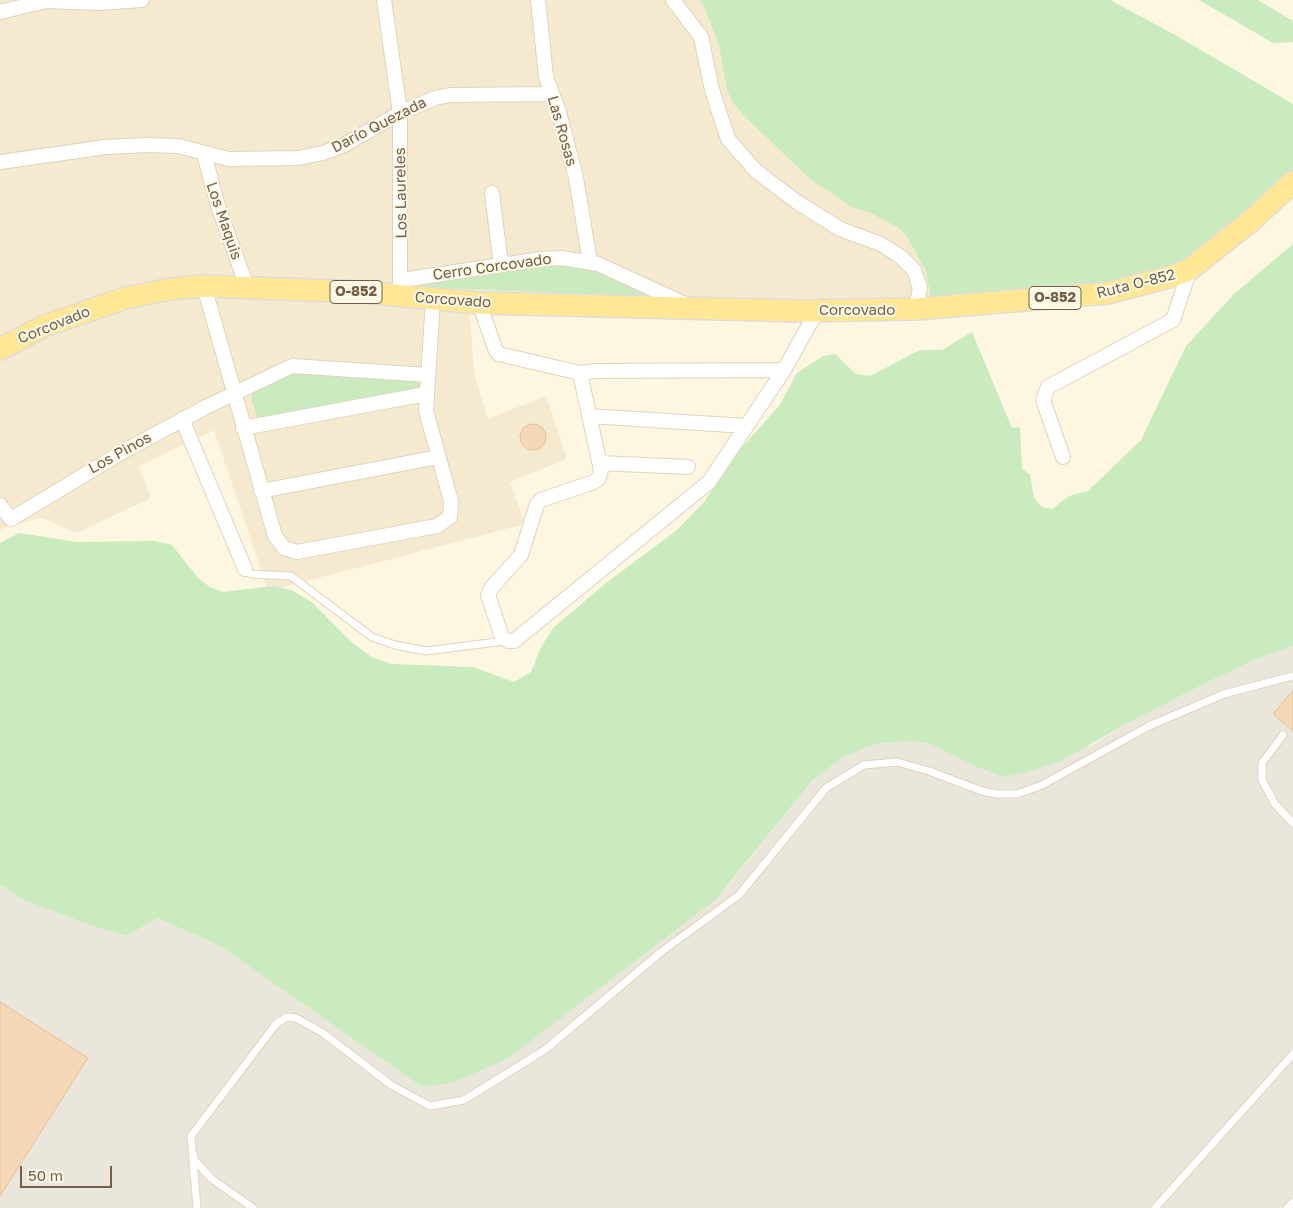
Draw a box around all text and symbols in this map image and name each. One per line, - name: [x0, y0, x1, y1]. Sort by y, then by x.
- street label: Darío Quezada: [328, 93, 430, 157]
- street label: Las Rosas: [543, 94, 581, 168]
- street label: Los Laureles: [391, 147, 411, 239]
- street label: Los Maquis: [202, 180, 246, 262]
- street label: Cerro Corcovado: [432, 250, 552, 284]
- street label: Ruta O-852: [1095, 266, 1177, 302]
- road number: O-852: [330, 280, 382, 304]
- road number: O-852: [1029, 286, 1081, 310]
- street label: Corcovado: [414, 288, 492, 312]
- street label: Corcovado: [819, 301, 895, 319]
- street label: Corcovado: [15, 302, 93, 348]
- street label: Los Pinos: [85, 428, 155, 478]
- scale bar: [22, 1156, 115, 1188]
- text: 50 m: [28, 1166, 63, 1184]

